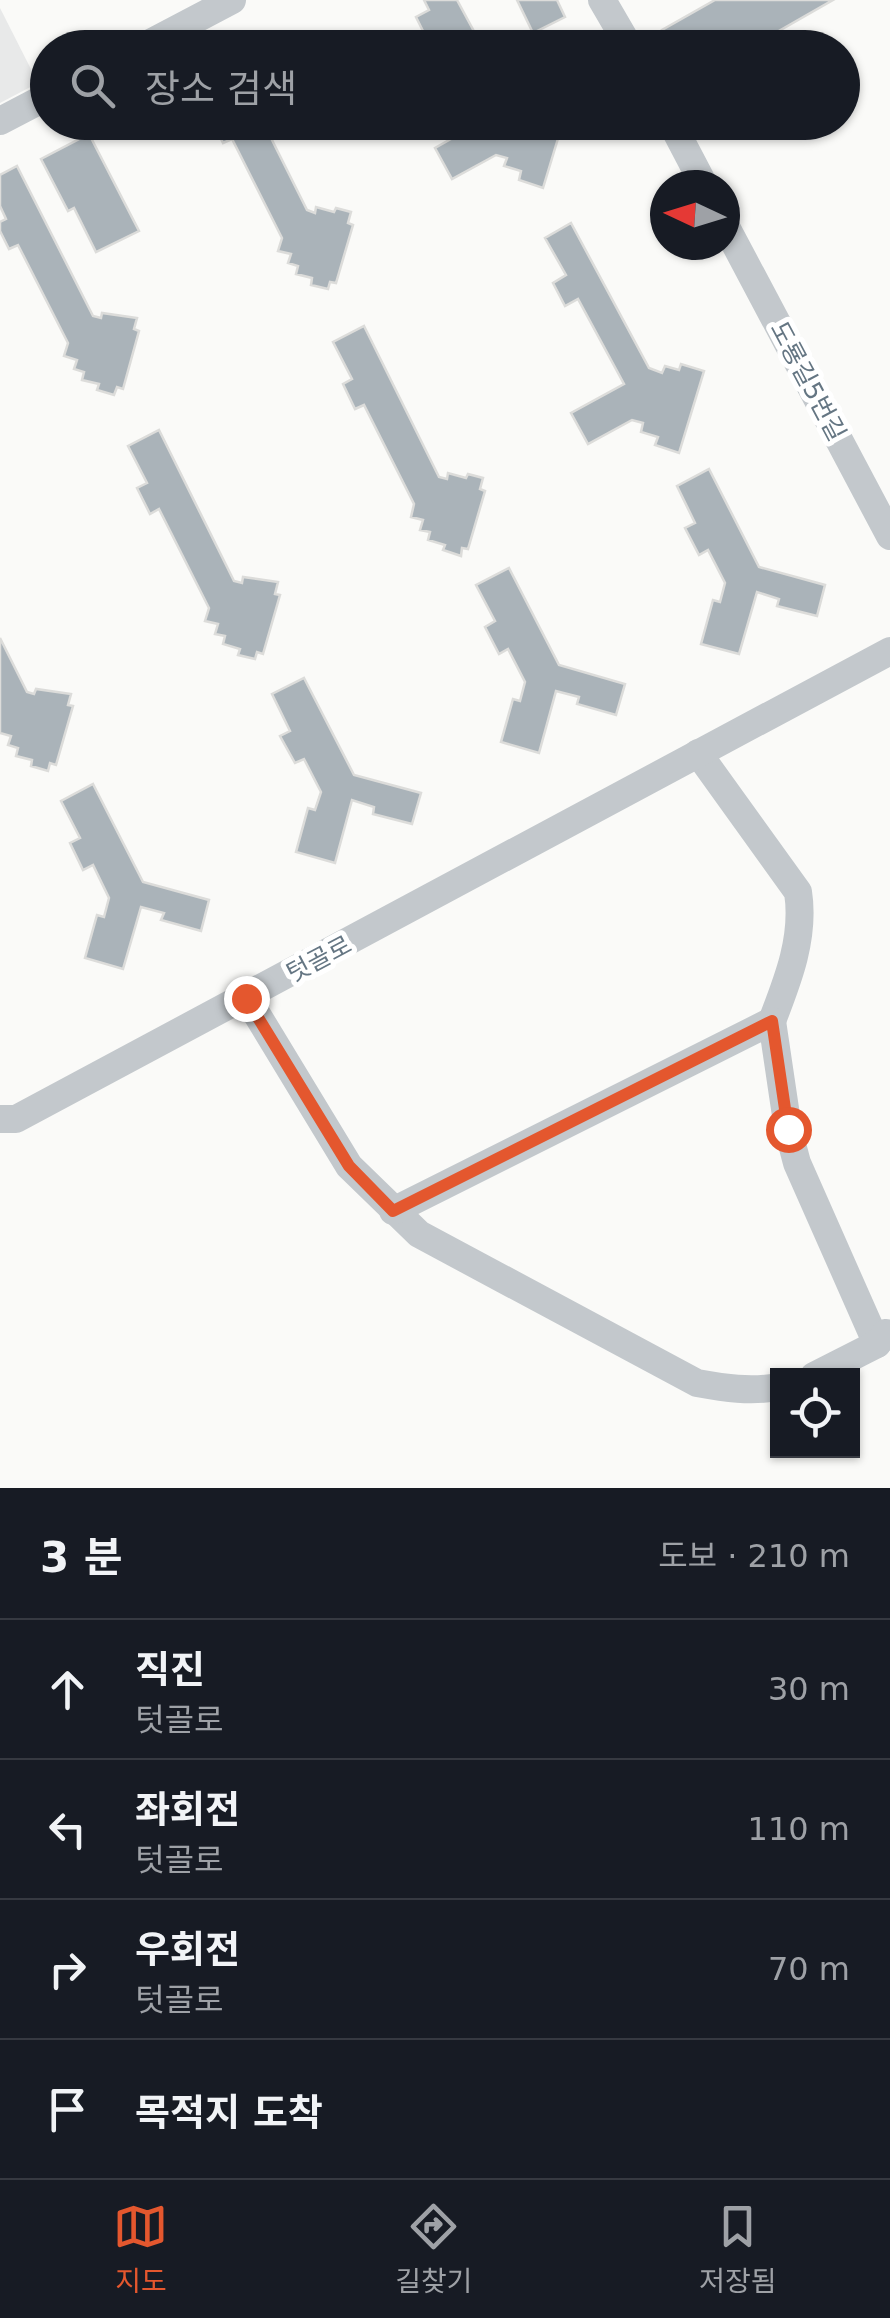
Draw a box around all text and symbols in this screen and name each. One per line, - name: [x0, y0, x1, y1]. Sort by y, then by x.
- search box: [30, 30, 860, 140]
- icon: search: [65, 58, 120, 113]
- text: 장소 검색: [145, 67, 297, 111]
- north arrow: [650, 170, 740, 260]
- street label: 도룡길5번길: [764, 316, 852, 446]
- street label: 텃골로: [282, 930, 356, 988]
- route end: [224, 976, 270, 1022]
- route start: [766, 1107, 812, 1153]
- map controls: [770, 1368, 860, 1458]
- button: locate: [770, 1368, 860, 1458]
- text: 3 분: [40, 1533, 123, 1582]
- text: 도보 · 210 m: [658, 1537, 850, 1575]
- text: 직진: [135, 1648, 205, 1692]
- icon: ahead: [40, 1662, 95, 1717]
- text: 30 m: [768, 1670, 850, 1708]
- text: 텃골로: [135, 1701, 223, 1739]
- text: 좌회전: [135, 1788, 240, 1832]
- icon: left: [40, 1802, 95, 1857]
- text: 110 m: [748, 1810, 850, 1848]
- text: 텃골로: [135, 1841, 223, 1879]
- text: 우회전: [135, 1928, 240, 1972]
- icon: right: [40, 1942, 95, 1997]
- text: 70 m: [768, 1950, 850, 1988]
- text: 텃골로: [135, 1981, 223, 2019]
- icon: arrive: [40, 2082, 95, 2137]
- text: 목적지 도착: [135, 2091, 323, 2135]
- tab: 지도: [113, 2199, 168, 2299]
- tab: 길찾기: [395, 2199, 473, 2299]
- tab: 저장됨: [699, 2199, 777, 2299]

